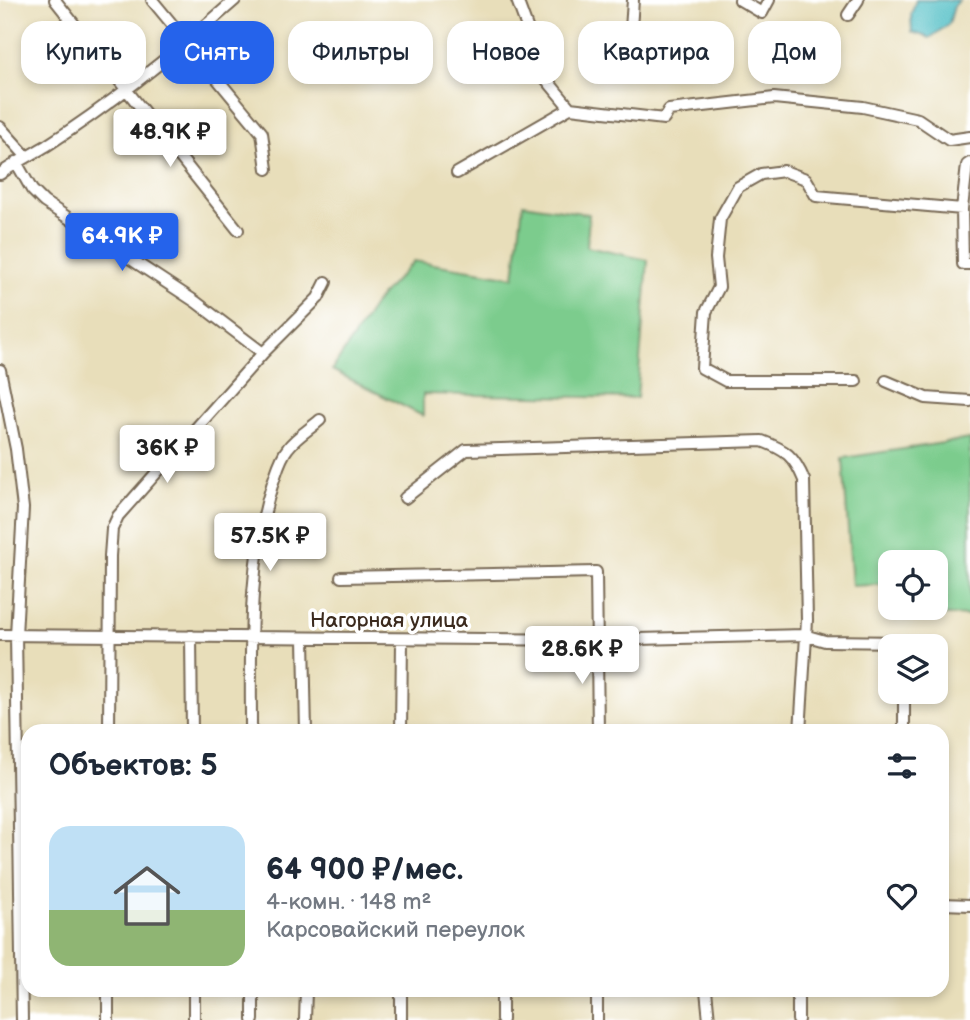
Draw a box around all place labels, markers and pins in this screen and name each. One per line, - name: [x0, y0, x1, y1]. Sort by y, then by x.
- pin: 48.9K ₽: [105, 110, 235, 169]
- pin: 64.9K ₽: [57, 214, 187, 273]
- pin: 36K ₽: [118, 426, 216, 485]
- pin: 57.5K ₽: [205, 514, 335, 573]
- pin: 28.6K ₽: [517, 626, 647, 686]

